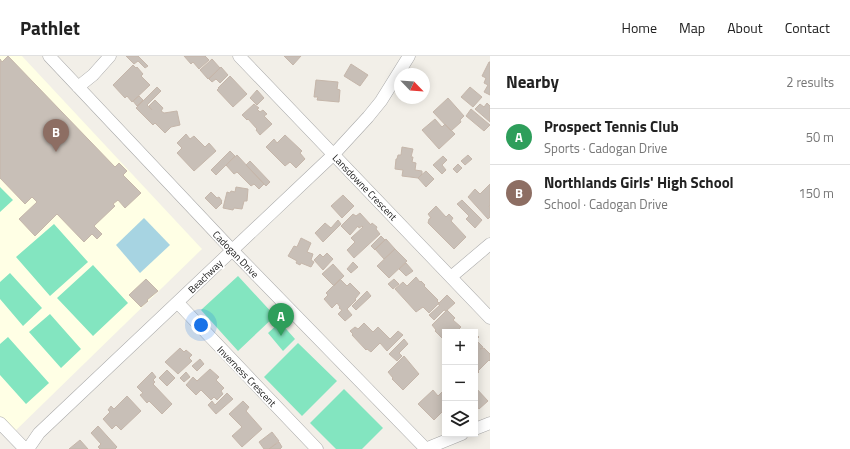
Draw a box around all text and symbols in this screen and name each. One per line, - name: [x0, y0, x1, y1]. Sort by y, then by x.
- text: Pathlet: [20, 13, 80, 42]
- text: Home: [622, 17, 657, 38]
- text: Map: [679, 17, 705, 38]
- text: About: [727, 17, 763, 38]
- text: Contact: [785, 17, 830, 38]
- north arrow: [394, 68, 430, 104]
- text: Nearby: [506, 69, 559, 95]
- text: 2 results: [786, 72, 834, 92]
- text: Prospect Tennis Club: [544, 115, 679, 138]
- pin: B: [43, 119, 69, 152]
- text: A: [515, 127, 523, 147]
- text: 50 m: [806, 127, 834, 147]
- text: Sports · Cadogan Drive: [544, 138, 667, 158]
- street label: Lansdowne Crescent: [329, 151, 401, 224]
- text: Northlands Girls' High School: [544, 171, 734, 194]
- text: B: [515, 183, 523, 203]
- text: 150 m: [798, 183, 834, 203]
- text: School · Cadogan Drive: [544, 194, 668, 214]
- street label: Cadogan Drive: [209, 227, 262, 281]
- street label: Beachway: [185, 256, 226, 297]
- pin: A: [268, 303, 294, 336]
- your location: [191, 315, 211, 335]
- map controls: [442, 329, 478, 437]
- button: +: [442, 329, 478, 365]
- street label: Inverness Crescent: [214, 343, 280, 411]
- button: −: [442, 365, 478, 401]
- button: layers: [442, 401, 478, 437]

